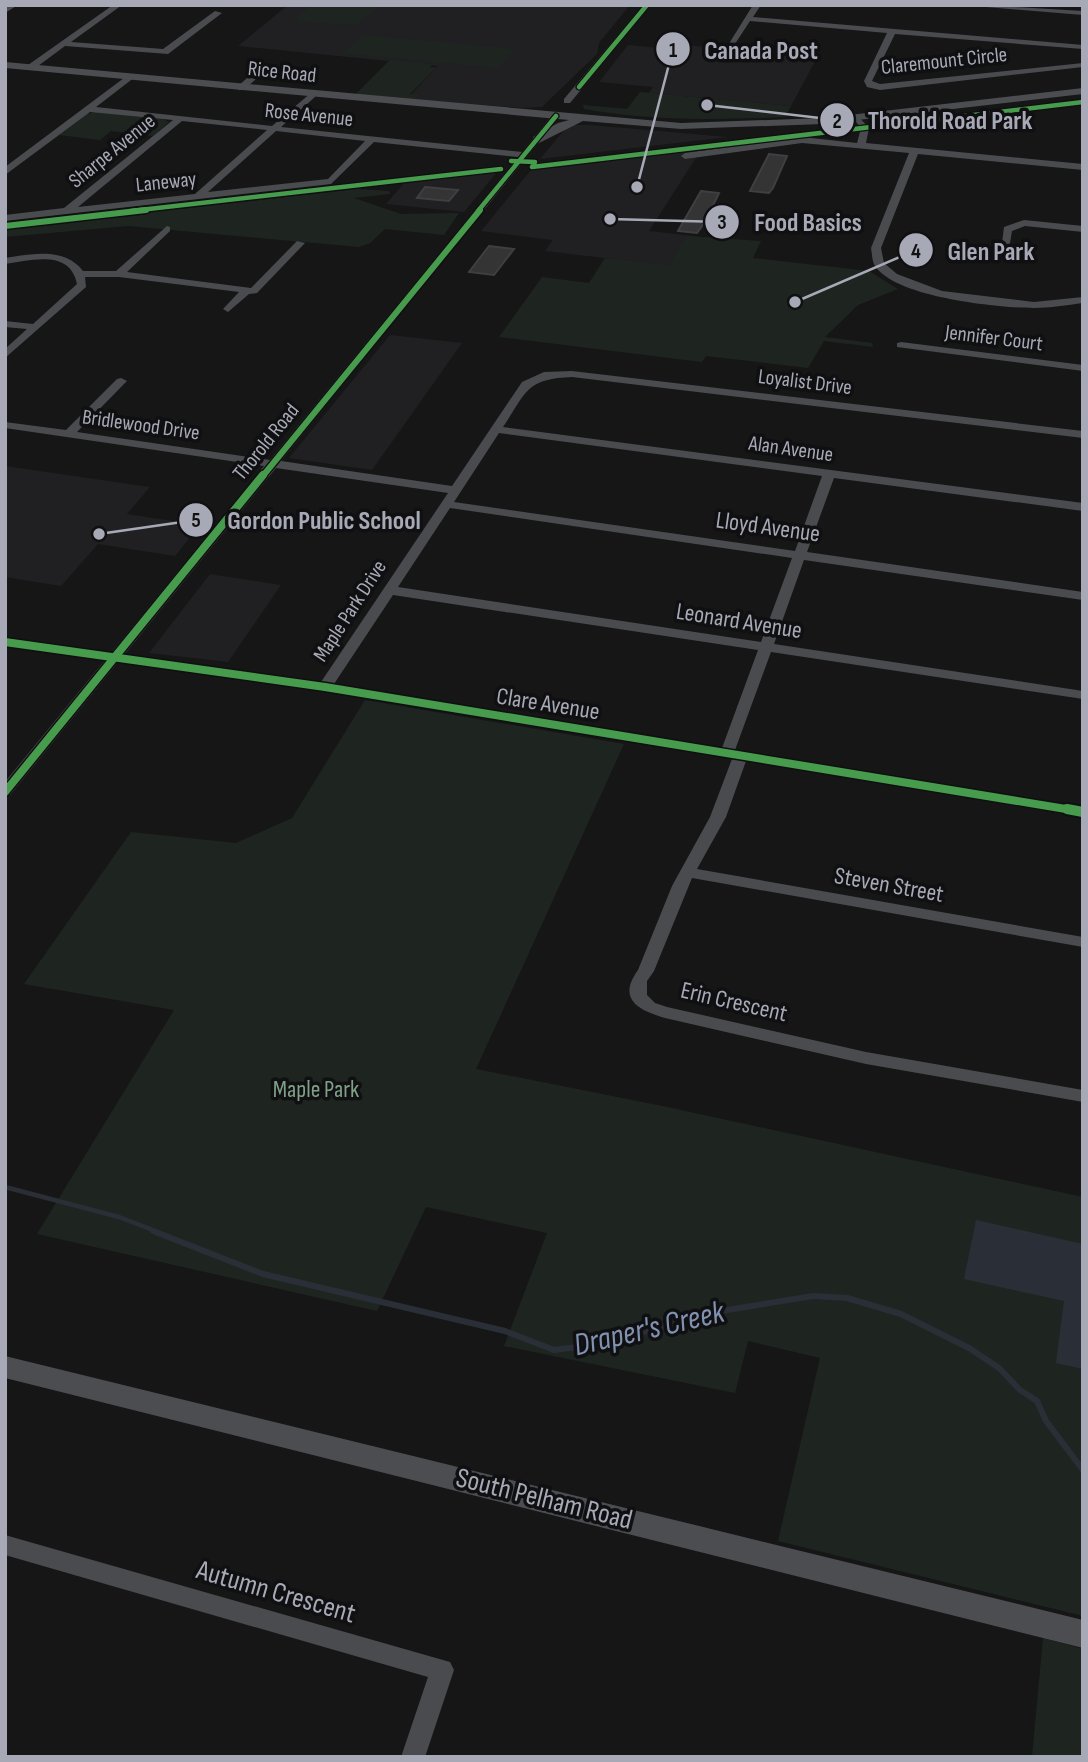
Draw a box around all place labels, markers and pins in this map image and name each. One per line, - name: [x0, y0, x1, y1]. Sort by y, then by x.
- callout: Canada Post: [655, 26, 832, 73]
- callout: Thorold Road Park: [819, 97, 1047, 144]
- callout: Food Basics: [705, 198, 876, 245]
- callout: Glen Park: [899, 227, 1048, 274]
- callout: Gordon Public School: [178, 496, 435, 543]

